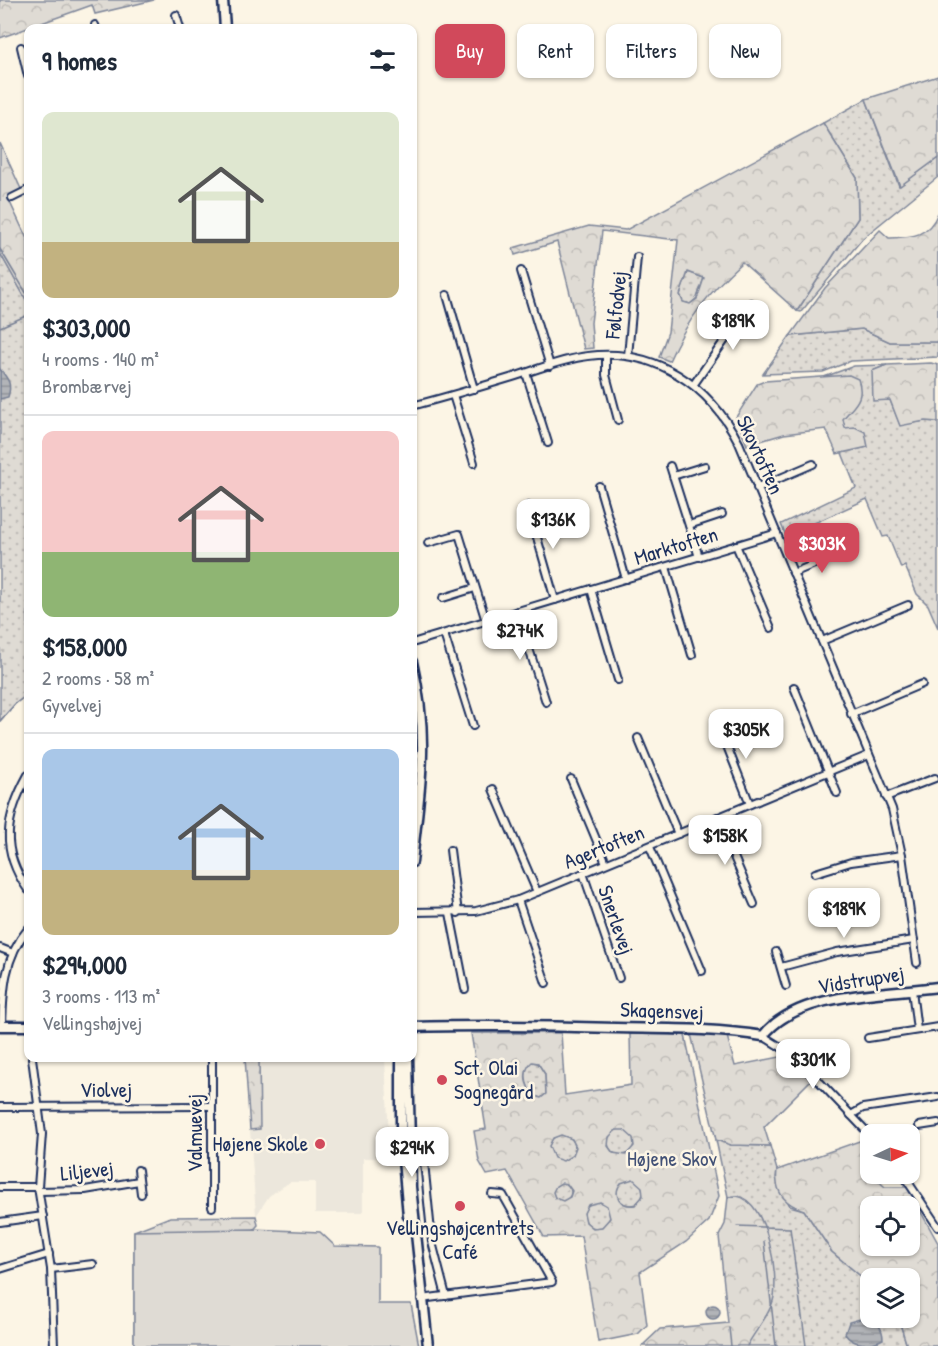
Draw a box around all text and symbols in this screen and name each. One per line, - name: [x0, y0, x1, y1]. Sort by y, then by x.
- chip: Buy: [435, 24, 505, 78]
- chip: Rent: [517, 24, 594, 78]
- chip: Filters: [606, 24, 697, 78]
- chip: New: [709, 24, 781, 78]
- text: 9 homes: [42, 43, 117, 78]
- icon: filters: [366, 44, 399, 77]
- icon: home: [167, 151, 275, 259]
- street label: Følfodvej: [597, 270, 633, 341]
- pin: $189K: [691, 300, 775, 351]
- text: $189K: [711, 306, 755, 333]
- text: $303,000: [42, 310, 130, 345]
- text: 4 rooms · 140 m²: [42, 345, 159, 372]
- text: Brombærvej: [42, 372, 132, 399]
- street label: Skovtoften: [730, 411, 791, 499]
- icon: home: [167, 470, 275, 578]
- pin: $136K: [511, 499, 595, 550]
- text: $136K: [531, 505, 575, 532]
- street label: Marktoften: [631, 519, 721, 572]
- pin: $303K: [780, 523, 864, 574]
- text: $303K: [798, 529, 846, 556]
- pin: $274K: [478, 610, 562, 661]
- text: $274K: [496, 616, 544, 643]
- text: $158,000: [42, 629, 127, 664]
- text: 2 rooms · 58 m²: [42, 664, 154, 691]
- text: Gyvelvej: [42, 691, 102, 718]
- pin: $305K: [704, 709, 788, 760]
- text: $305K: [723, 715, 769, 742]
- icon: home: [167, 788, 275, 896]
- pin: $158K: [683, 815, 767, 866]
- street label: Agertoften: [559, 817, 648, 876]
- text: $158K: [703, 821, 747, 848]
- street label: Snerlevej: [591, 881, 642, 958]
- pin: $189K: [802, 888, 886, 939]
- text: $189K: [822, 894, 866, 921]
- text: $294,000: [42, 947, 127, 982]
- street label: Vidstrupvej: [816, 958, 906, 1001]
- text: 3 rooms · 113 m²: [42, 982, 160, 1009]
- street label: Skagensvej: [620, 995, 704, 1026]
- text: Vellingshøjvej: [42, 1009, 142, 1036]
- pin: $301K: [771, 1039, 855, 1090]
- text: $301K: [790, 1045, 836, 1072]
- place label: Sct. Olai Sognegård: [454, 1053, 533, 1106]
- marker: Sct. Olai Sognegård: [435, 1073, 449, 1087]
- street label: Violvej: [80, 1075, 132, 1104]
- street label: Valmuevej: [180, 1094, 209, 1172]
- north arrow: [860, 1124, 920, 1184]
- map controls: [860, 1124, 920, 1328]
- pin: $294K: [370, 1127, 454, 1178]
- place label: Højene Skole: [213, 1129, 308, 1158]
- text: $294K: [390, 1133, 434, 1160]
- marker: Højene Skole: [313, 1137, 327, 1151]
- park label: Højene Skov: [627, 1144, 718, 1173]
- street label: Liljevej: [59, 1153, 115, 1188]
- button: locate: [860, 1196, 920, 1256]
- marker: Vellingshøjcentrets Café: [453, 1199, 467, 1213]
- place label: Vellingshøjcentrets Café: [386, 1213, 534, 1266]
- button: layers: [860, 1268, 920, 1328]

